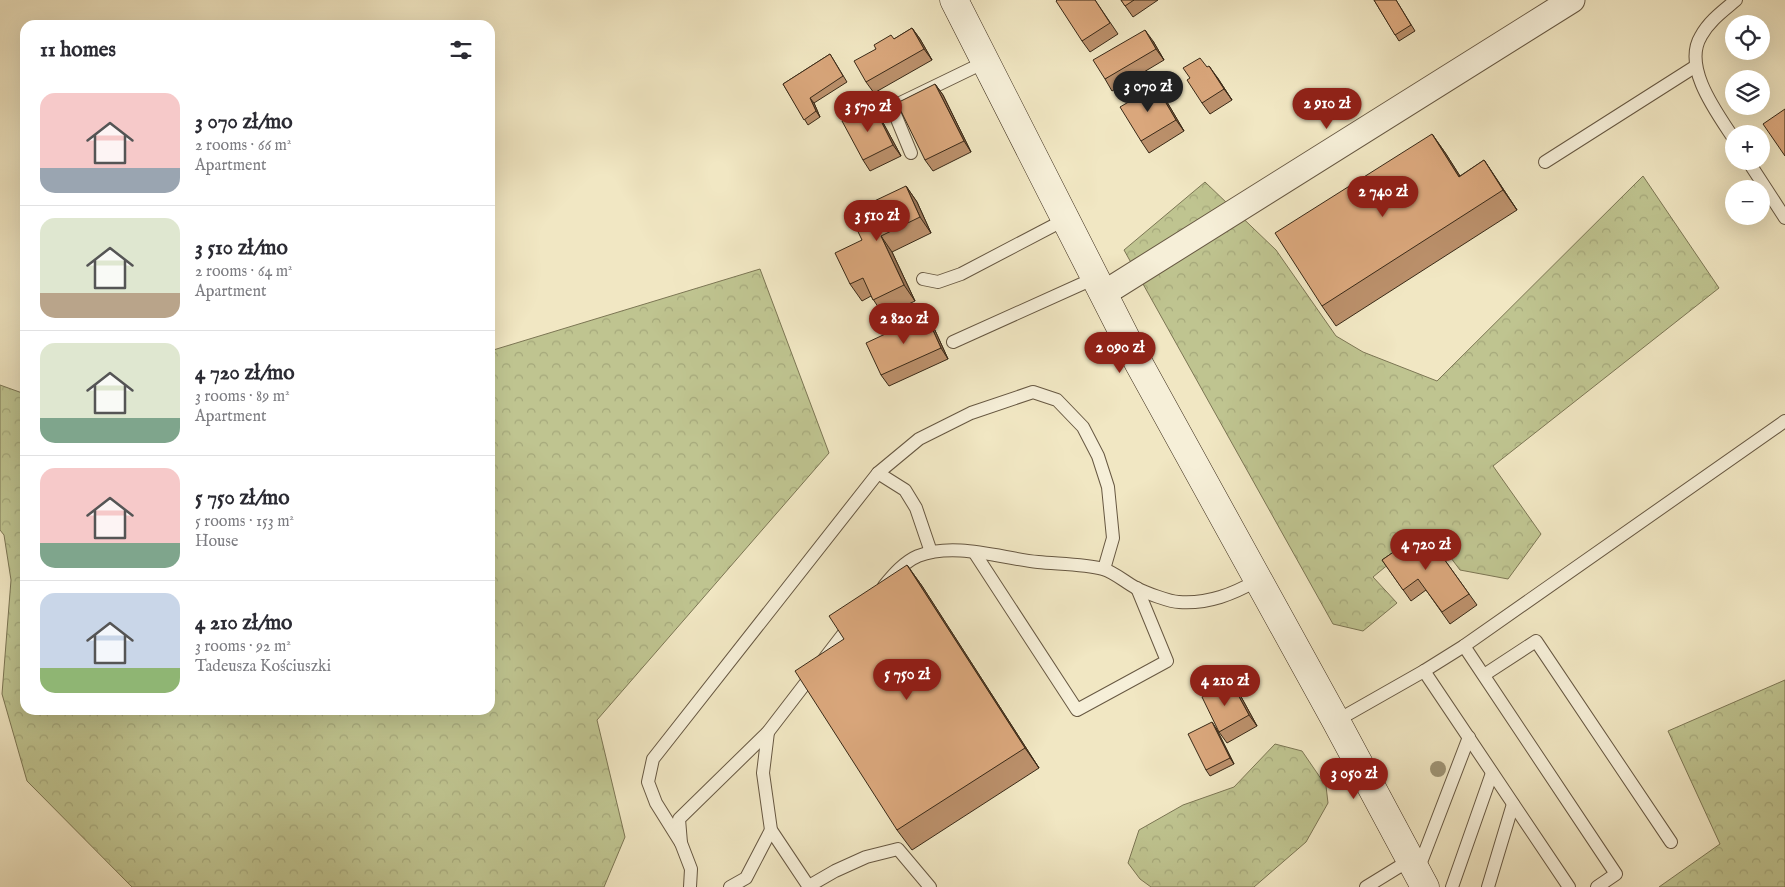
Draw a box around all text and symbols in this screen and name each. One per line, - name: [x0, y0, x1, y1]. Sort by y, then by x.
- map controls: [1725, 15, 1770, 225]
- button: locate: [1725, 15, 1770, 60]
- icon: filters: [447, 36, 475, 64]
- text: 11 homes: [40, 37, 116, 64]
- pin: 3 070 zł: [1096, 70, 1200, 113]
- button: layers: [1725, 70, 1770, 115]
- text: 3 070 zł: [1124, 77, 1172, 97]
- pin: 2 910 zł: [1275, 88, 1379, 130]
- pin: 3 570 zł: [816, 90, 920, 133]
- text: 2 910 zł: [1304, 94, 1350, 114]
- text: 3 570 zł: [845, 97, 891, 117]
- text: 3 070 zł/mo: [195, 109, 293, 136]
- icon: home: [80, 113, 140, 173]
- button: +: [1725, 125, 1770, 170]
- text: 2 rooms · 66 m²: [195, 136, 291, 156]
- text: Apartment: [195, 156, 266, 176]
- pin: 2 740 zł: [1331, 176, 1435, 218]
- button: −: [1725, 180, 1770, 225]
- text: 2 740 zł: [1358, 182, 1408, 202]
- pin: 3 510 zł: [825, 200, 929, 242]
- text: 3 510 zł: [855, 206, 899, 226]
- text: 3 510 zł/mo: [195, 235, 288, 262]
- icon: home: [80, 238, 140, 298]
- text: 2 rooms · 64 m²: [195, 262, 293, 282]
- text: Apartment: [195, 282, 266, 302]
- pin: 2 820 zł: [852, 302, 956, 345]
- text: 2 820 zł: [880, 309, 928, 329]
- pin: 2 090 zł: [1068, 332, 1172, 374]
- text: 2 090 zł: [1096, 338, 1144, 358]
- text: 4 720 zł/mo: [195, 360, 295, 387]
- icon: home: [80, 363, 140, 423]
- text: 3 rooms · 89 m²: [195, 387, 290, 407]
- text: Apartment: [195, 407, 266, 427]
- text: 5 750 zł/mo: [195, 485, 290, 512]
- icon: home: [80, 488, 140, 548]
- text: 5 rooms · 153 m²: [195, 512, 294, 532]
- pin: 4 720 zł: [1374, 528, 1478, 571]
- text: House: [195, 532, 238, 552]
- text: 4 720 zł: [1401, 535, 1451, 555]
- text: 4 210 zł/mo: [195, 610, 292, 637]
- icon: home: [80, 613, 140, 673]
- text: 3 rooms · 92 m²: [195, 637, 291, 657]
- text: Tadeusza Kościuszki: [195, 657, 331, 677]
- pin: 5 750 zł: [855, 658, 959, 701]
- pin: 4 210 zł: [1173, 664, 1277, 707]
- text: 5 750 zł: [884, 665, 930, 685]
- text: 4 210 zł: [1201, 671, 1249, 691]
- pin: 3 050 zł: [1302, 758, 1406, 800]
- text: 3 050 zł: [1331, 764, 1377, 784]

